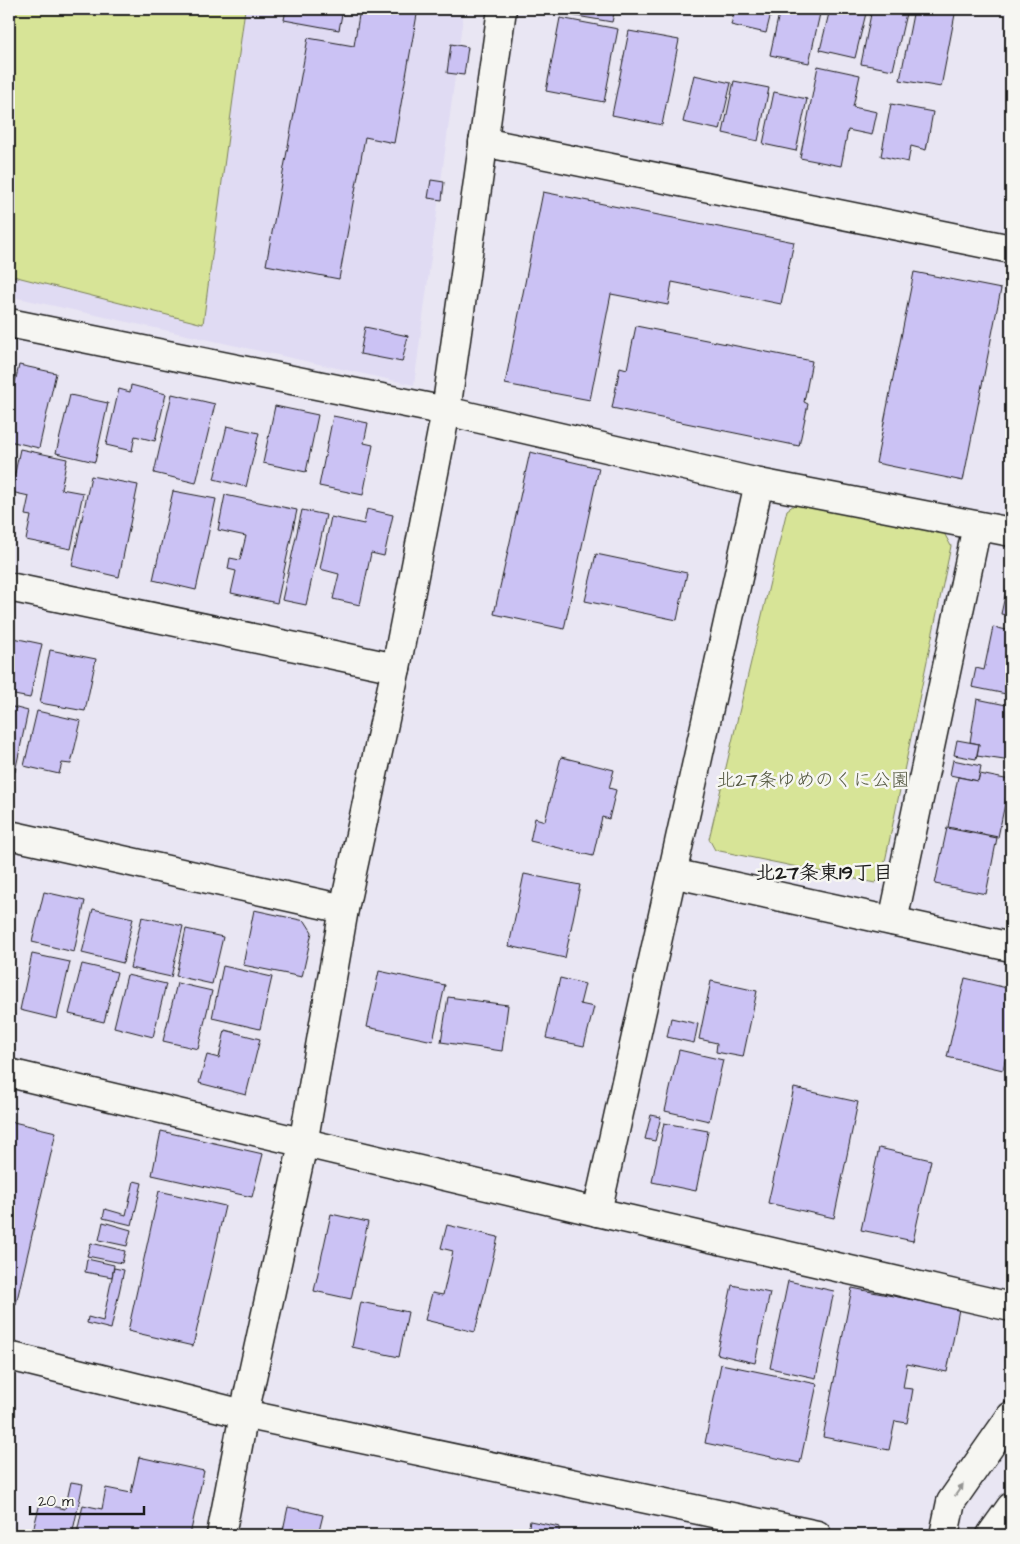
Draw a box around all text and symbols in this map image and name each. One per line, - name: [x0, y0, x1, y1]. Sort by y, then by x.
- park label: 北27条ゆめのくに公園: [716, 767, 910, 794]
- district label: 北27条東19丁目: [755, 859, 893, 887]
- one-way arrow: [954, 1483, 964, 1497]
- scale bar: [30, 1484, 144, 1516]
- text: 20 m: [38, 1491, 74, 1512]

